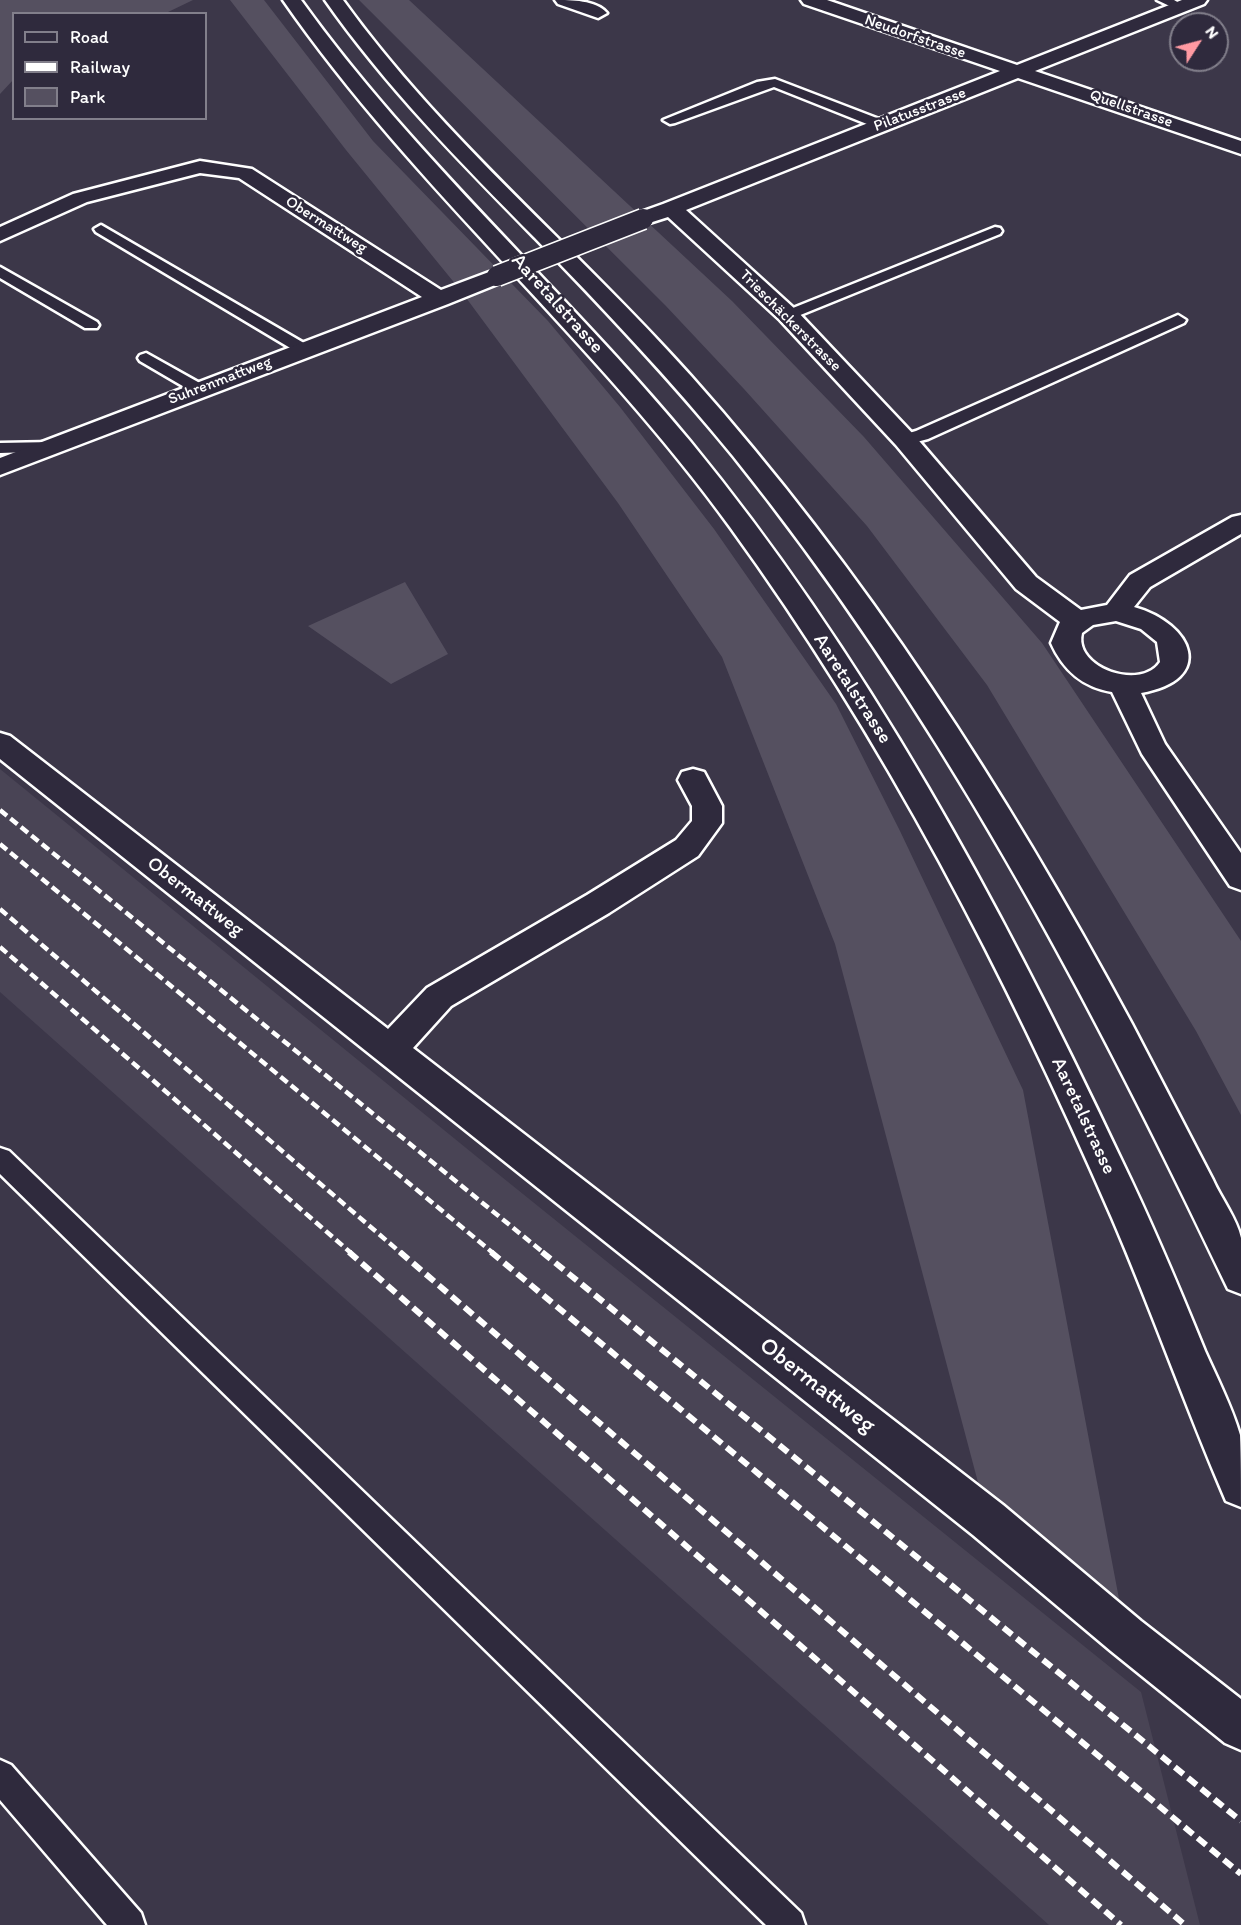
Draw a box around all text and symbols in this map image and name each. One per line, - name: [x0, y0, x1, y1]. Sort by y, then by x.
- street label: Neudorfstrasse: [862, 11, 968, 63]
- legend: [12, 12, 207, 120]
- north arrow: [1169, 12, 1229, 72]
- text: N: [1201, 22, 1223, 42]
- text: Road: [70, 26, 109, 48]
- text: Railway: [70, 56, 130, 78]
- street label: Pilatusstrasse: [871, 84, 969, 136]
- text: Park: [70, 86, 105, 108]
- street label: Quellstrasse: [1087, 86, 1175, 132]
- street label: Obermattweg: [281, 192, 371, 258]
- street label: Aaretalstrasse: [506, 249, 608, 359]
- street label: Trieschäckerstrasse: [735, 266, 845, 376]
- street label: Suhrenmattweg: [166, 352, 274, 410]
- street label: Aaretalstrasse: [808, 630, 896, 748]
- street label: Obermattweg: [142, 852, 248, 942]
- street label: Aaretalstrasse: [1045, 1054, 1121, 1178]
- street label: Obermattweg: [753, 1332, 881, 1440]

